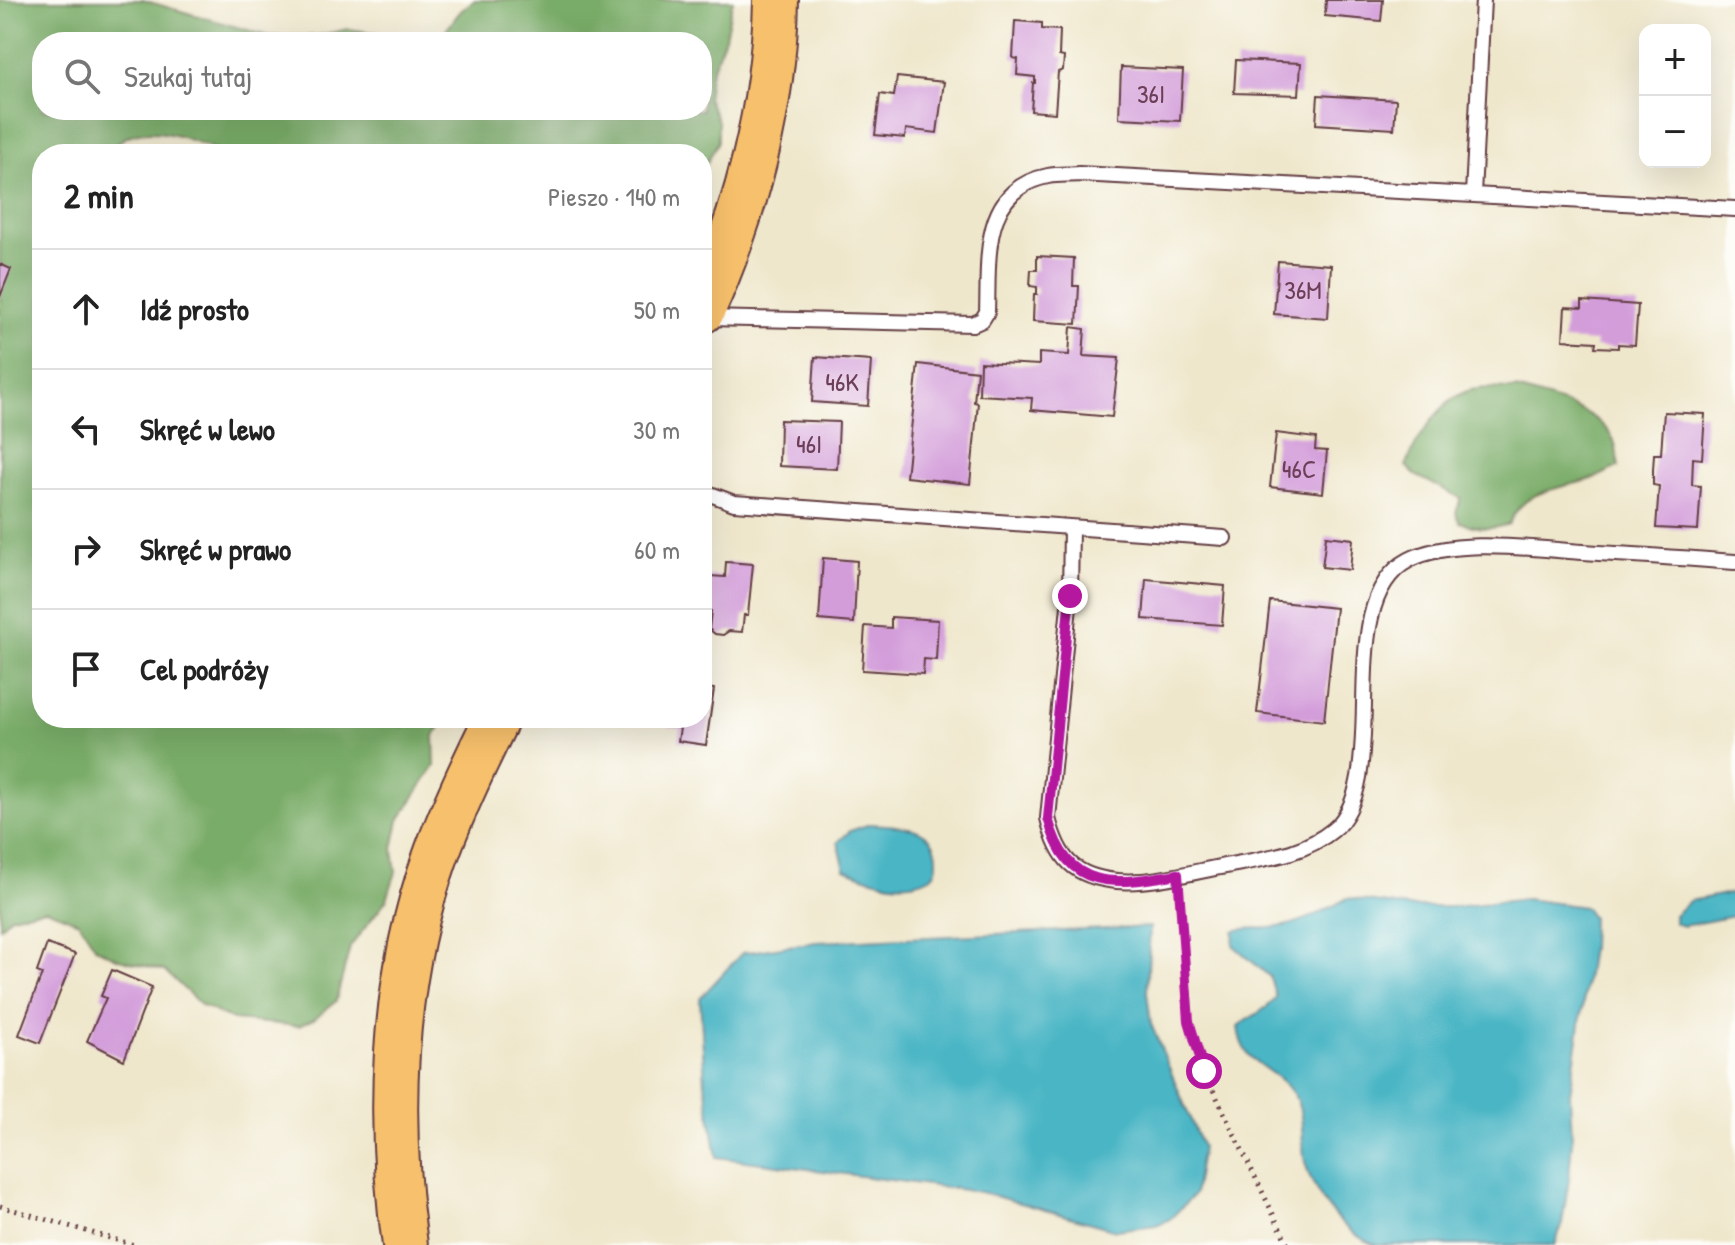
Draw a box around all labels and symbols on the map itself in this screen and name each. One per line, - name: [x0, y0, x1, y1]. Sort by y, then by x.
- house number: 36I: [1137, 76, 1165, 111]
- house number: 36M: [1284, 272, 1322, 307]
- house number: 46K: [825, 364, 859, 399]
- house number: 46I: [796, 426, 822, 461]
- house number: 46C: [1282, 451, 1316, 486]
- route end: [1052, 578, 1088, 614]
- route start: [1186, 1053, 1222, 1089]

